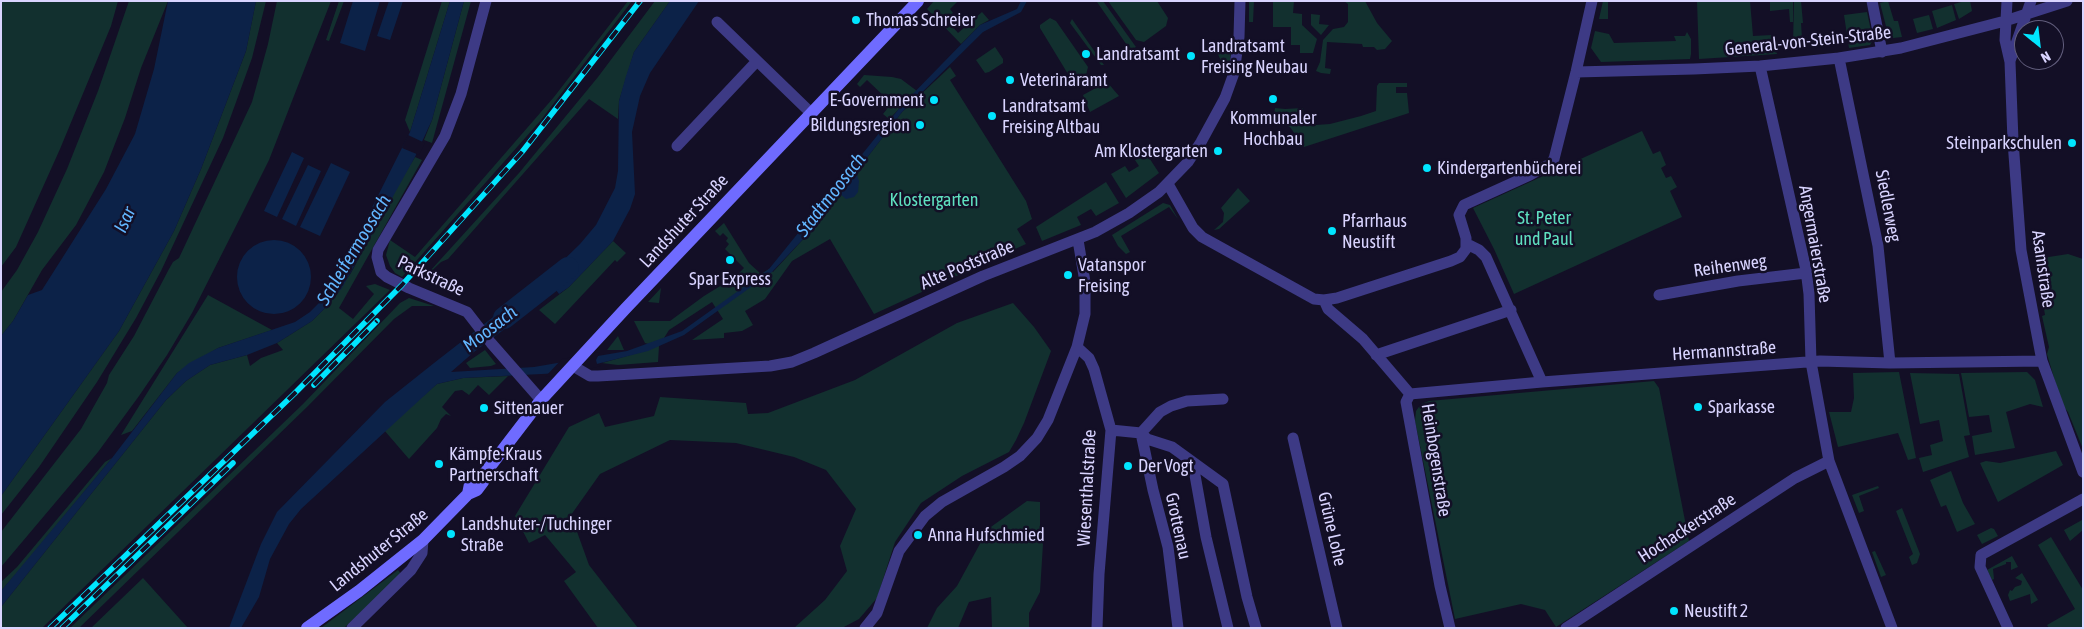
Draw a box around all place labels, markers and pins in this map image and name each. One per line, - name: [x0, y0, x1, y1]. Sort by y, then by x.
- place label: Thomas Schreier: [866, 9, 975, 31]
- marker: Thomas Schreier: [850, 14, 862, 26]
- place label: Landratsamt Freising Neubau: [1201, 35, 1308, 78]
- place label: Landratsamt: [1096, 43, 1180, 65]
- marker: Landratsamt: [1080, 48, 1092, 60]
- marker: Landratsamt Freising Neubau: [1185, 50, 1197, 62]
- place label: Veterinäramt: [1020, 69, 1108, 91]
- marker: Veterinäramt: [1004, 74, 1016, 86]
- place label: E-Government: [830, 89, 924, 111]
- marker: Kommunaler Hochbau: [1267, 93, 1279, 105]
- marker: E-Government: [928, 94, 940, 106]
- place label: Landratsamt Freising Altbau: [1002, 95, 1100, 138]
- place label: Kommunaler Hochbau: [1230, 107, 1316, 150]
- marker: Landratsamt Freising Altbau: [986, 110, 998, 122]
- place label: Bildungsregion: [810, 114, 910, 136]
- marker: Bildungsregion: [914, 119, 926, 131]
- place label: Steinparkschulen: [1946, 132, 2062, 154]
- marker: Steinparkschulen: [2066, 137, 2078, 149]
- place label: Am Klostergarten: [1095, 140, 1208, 162]
- marker: Am Klostergarten: [1212, 145, 1224, 157]
- place label: Kindergartenbücherei: [1437, 157, 1581, 179]
- marker: Kindergartenbücherei: [1421, 162, 1433, 174]
- place label: Pfarrhaus Neustift: [1342, 210, 1407, 252]
- marker: Pfarrhaus Neustift: [1326, 225, 1338, 237]
- marker: Spar Express: [724, 254, 736, 266]
- place label: Vatanspor Freising: [1078, 254, 1146, 296]
- place label: Spar Express: [689, 268, 771, 290]
- marker: Vatanspor Freising: [1062, 269, 1074, 281]
- place label: Sparkasse: [1708, 396, 1775, 418]
- place label: Sittenauer: [494, 397, 563, 419]
- marker: Sparkasse: [1692, 401, 1704, 413]
- marker: Sittenauer: [478, 402, 490, 414]
- place label: Kämpfe-Kraus Partnerschaft: [449, 443, 542, 486]
- place label: Der Vogt: [1138, 455, 1194, 477]
- marker: Kämpfe-Kraus Partnerschaft: [433, 458, 445, 470]
- marker: Der Vogt: [1122, 460, 1134, 472]
- place label: Landshuter-/Tuchinger Straße: [461, 513, 611, 556]
- place label: Anna Hufschmied: [928, 524, 1045, 546]
- marker: Landshuter-/Tuchinger Straße: [445, 528, 457, 540]
- marker: Anna Hufschmied: [912, 529, 924, 541]
- place label: Neustift 2: [1684, 600, 1748, 622]
- marker: Neustift 2: [1668, 605, 1680, 617]

